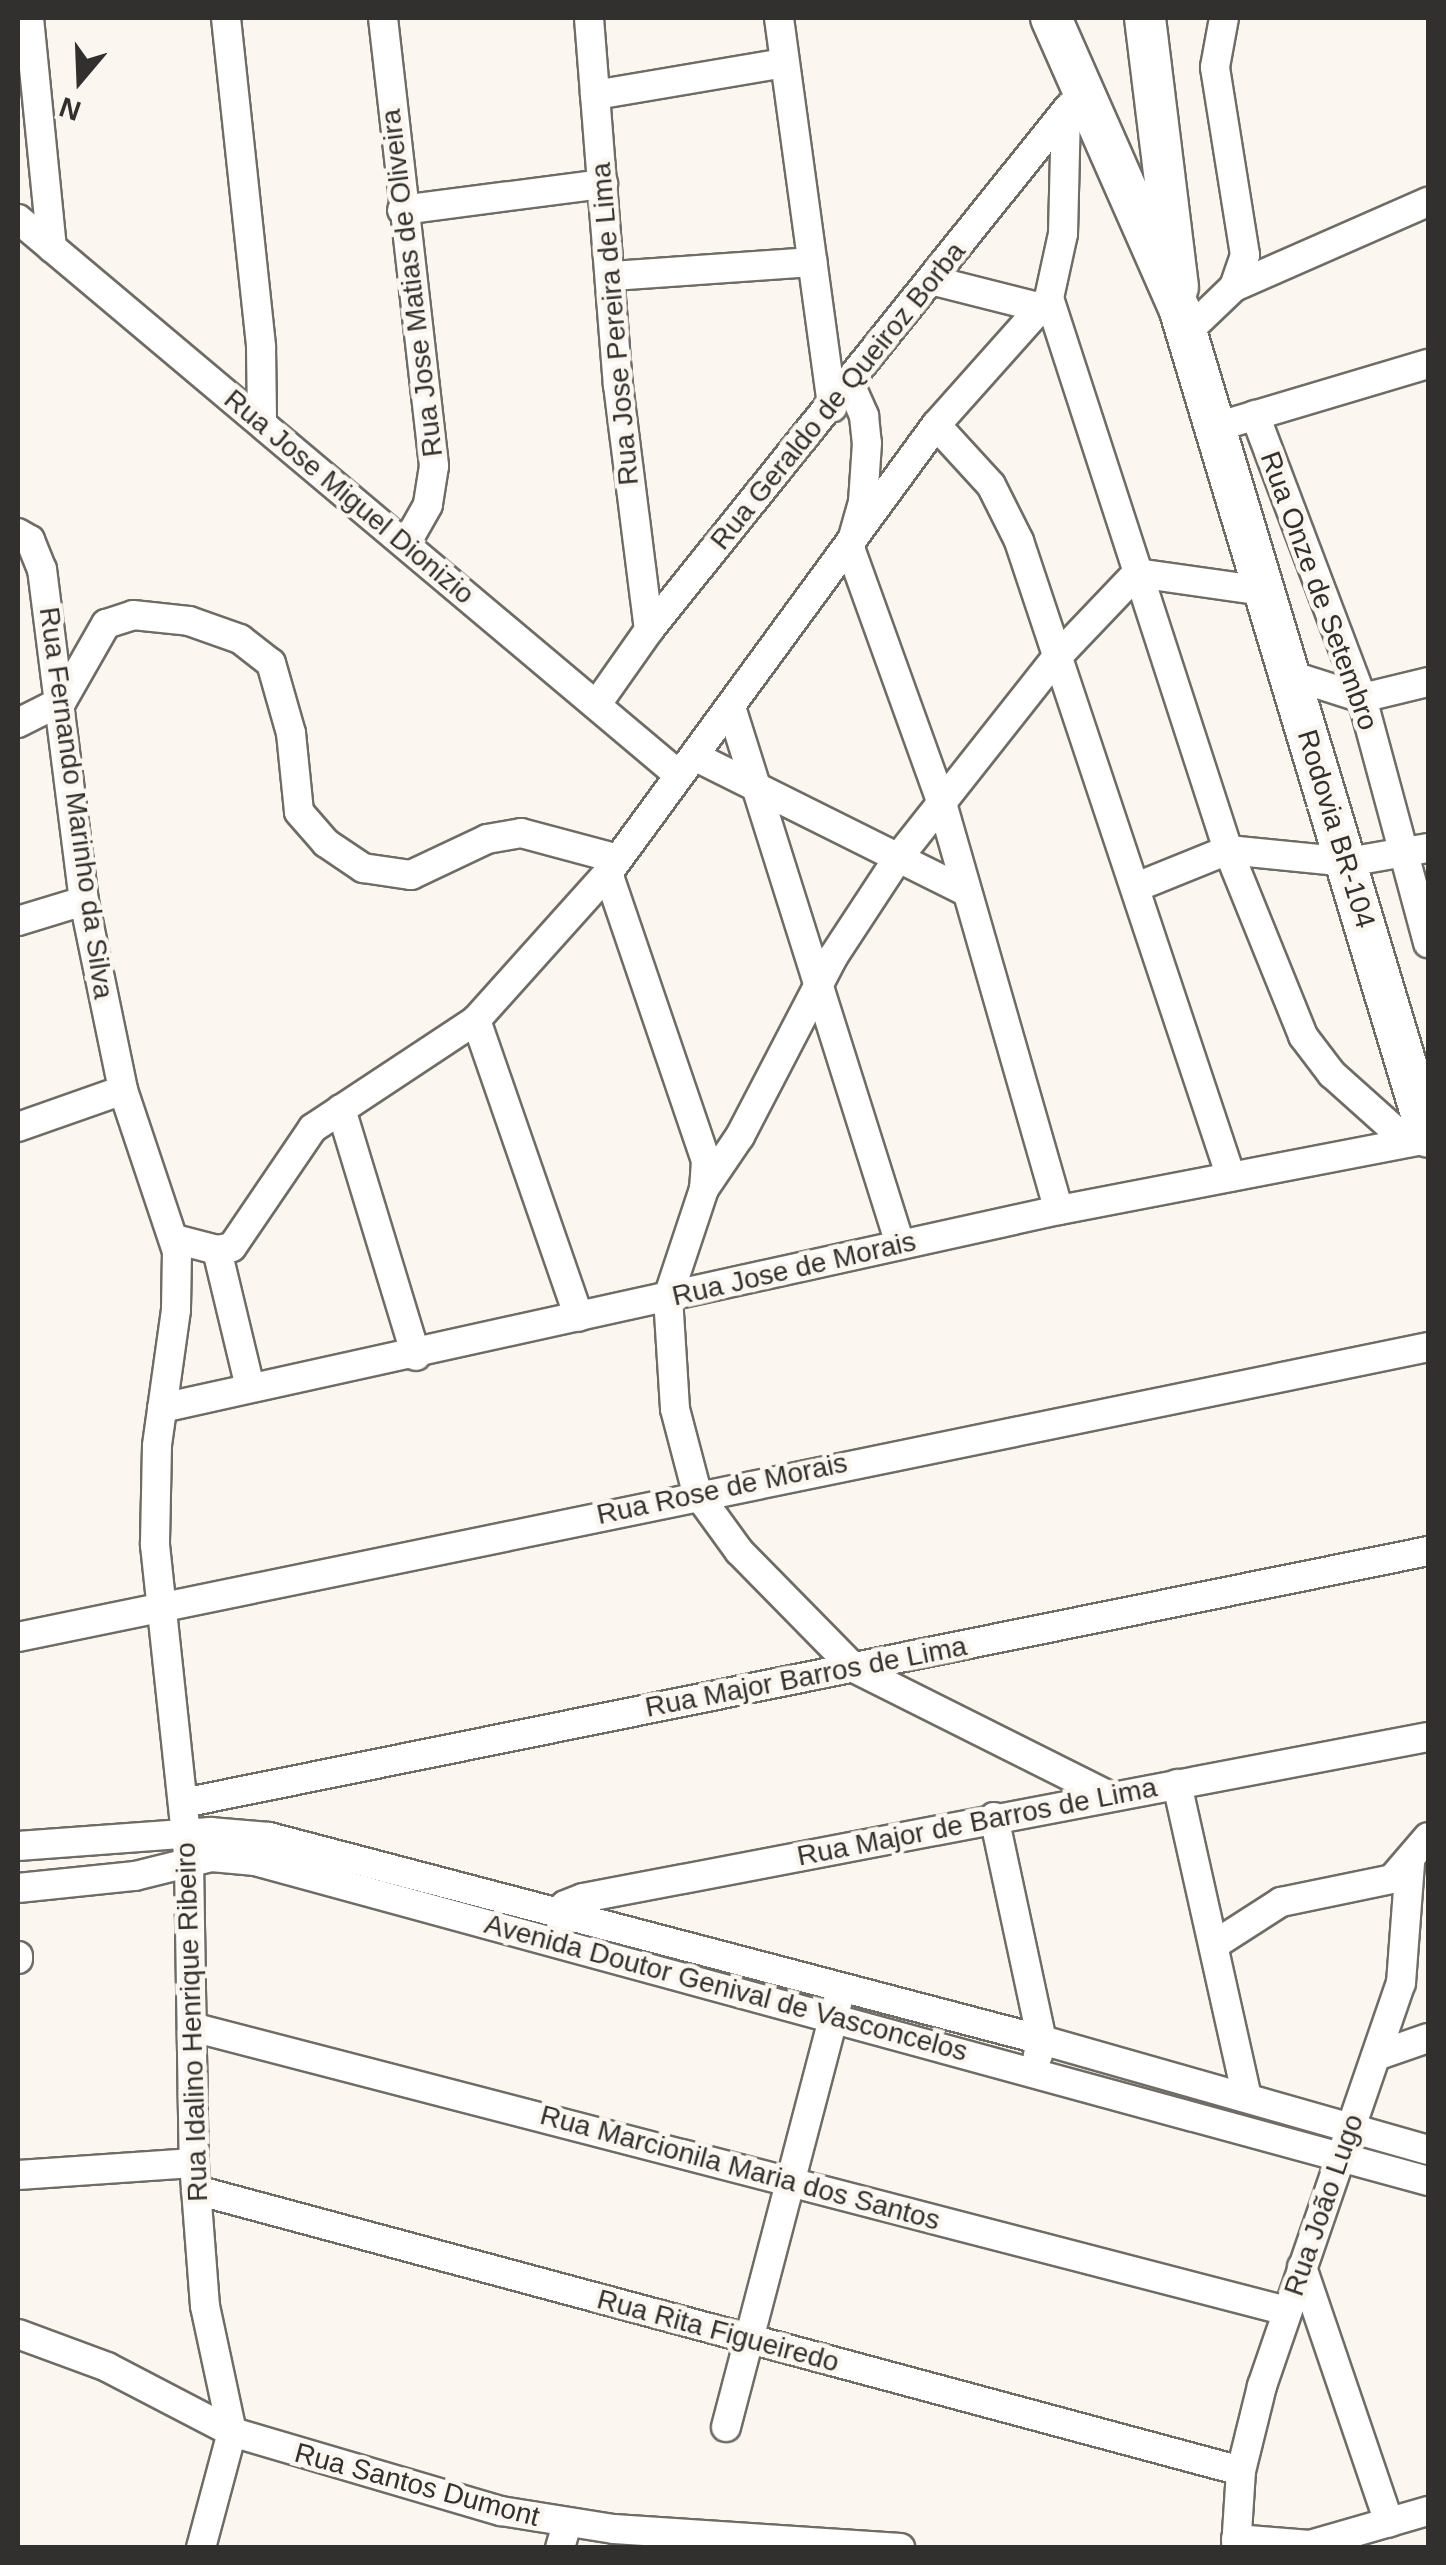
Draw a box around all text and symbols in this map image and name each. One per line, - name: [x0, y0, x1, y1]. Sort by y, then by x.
- north arrow: [30, 30, 130, 130]
- text: N: [55, 91, 85, 127]
- street label: Rua Jose Matias de Oliveira: [374, 107, 450, 459]
- street label: Rua Jose Pereira de Lima: [584, 161, 646, 487]
- street label: Rua Geraldo de Queiroz Borba: [703, 235, 973, 557]
- street label: Rua Jose Miguel Dionizio: [217, 383, 481, 611]
- street label: Rua Onze de Setembro: [1253, 447, 1385, 735]
- street label: Rua Fernando Marinho da Silva: [32, 605, 120, 1001]
- street label: Rodovia BR-104: [1290, 726, 1382, 932]
- street label: Rua Jose de Morais: [669, 1225, 919, 1313]
- street label: Rua Rose de Morais: [594, 1446, 850, 1532]
- street label: Rua Major Barros de Lima: [642, 1629, 970, 1725]
- street label: Rua Major de Barros de Lima: [794, 1771, 1160, 1873]
- street label: Rua Idalino Henrique Ribeiro: [169, 1842, 215, 2202]
- street label: Avenida Doutor Genival de Vasconcelos: [481, 1907, 971, 2069]
- street label: Rua Marcionila Maria dos Santos: [536, 2098, 944, 2238]
- street label: Rua João Lugo: [1277, 2110, 1371, 2300]
- street label: Rua Rita Figueiredo: [593, 2283, 843, 2379]
- street label: Rua Santos Dumont: [291, 2436, 543, 2534]

